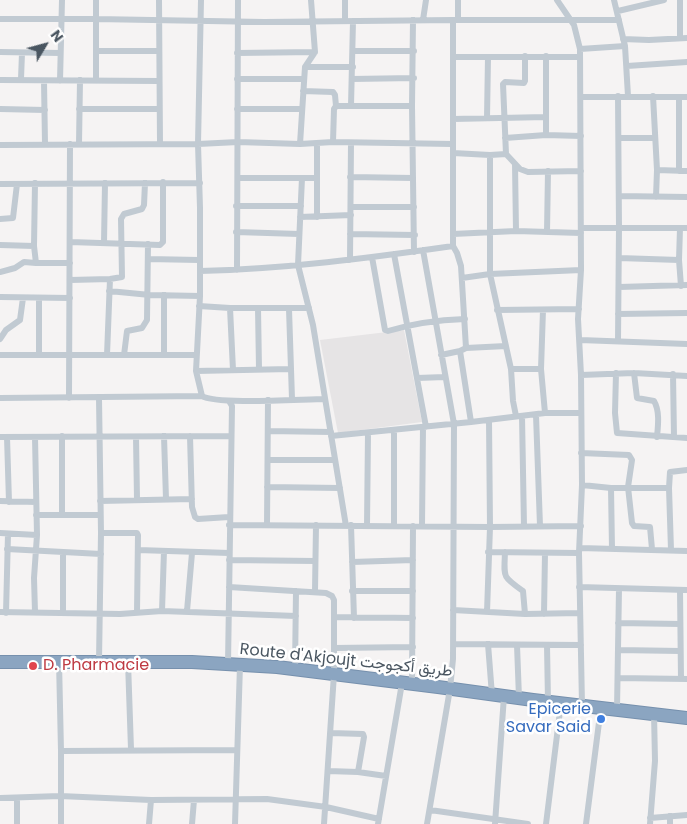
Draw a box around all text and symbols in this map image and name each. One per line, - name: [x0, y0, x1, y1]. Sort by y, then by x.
- north arrow: [20, 20, 70, 70]
- text: N: [46, 26, 68, 46]
- street label: Route d'Akjoujt طريق أكجوجت: [239, 640, 453, 682]
- place label: D. Pharmacie: [43, 656, 149, 676]
- marker: D. Pharmacie: [27, 660, 39, 672]
- place label: Epicerie Savar Said: [506, 700, 591, 738]
- marker: Epicerie Savar Said: [595, 713, 607, 725]

